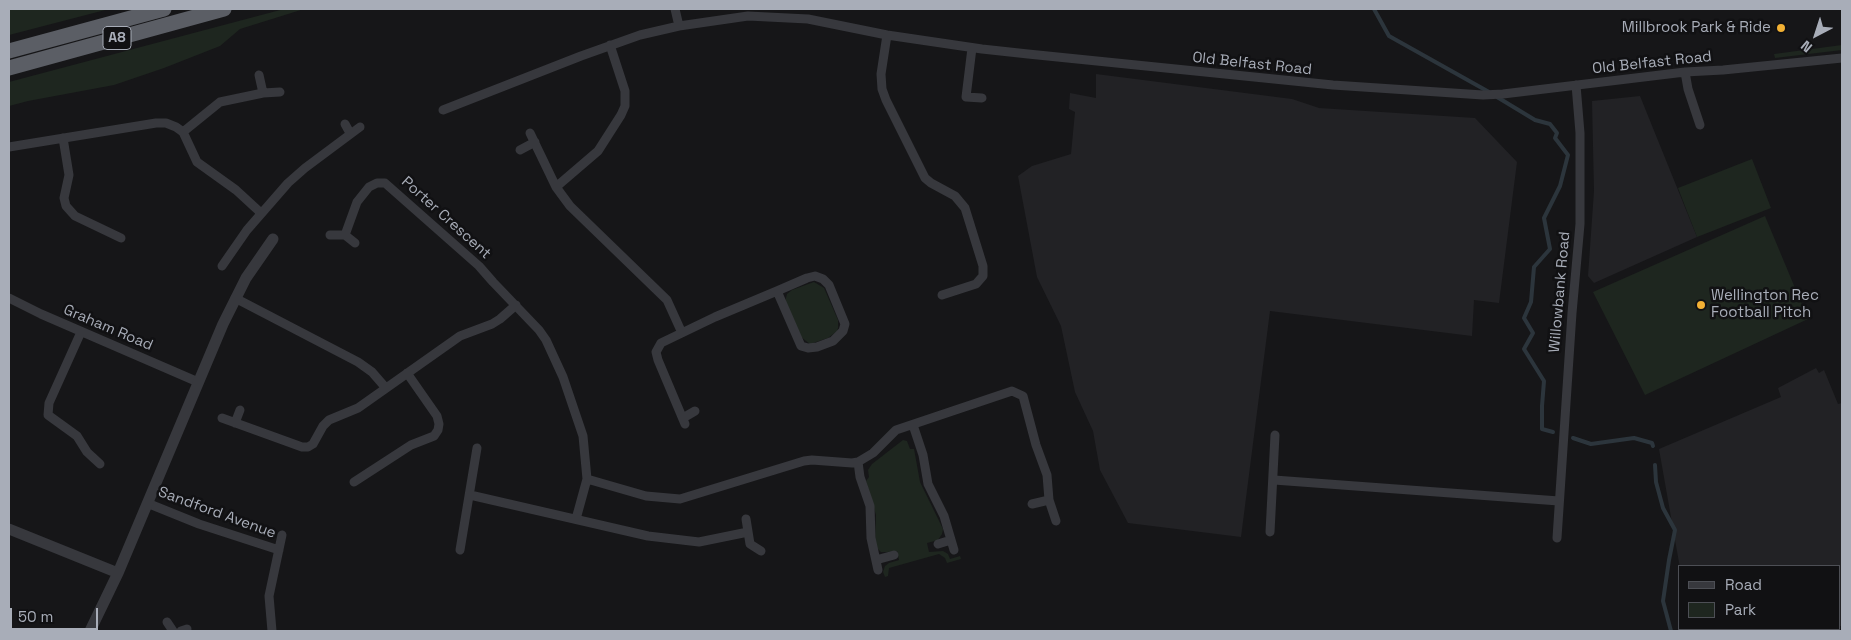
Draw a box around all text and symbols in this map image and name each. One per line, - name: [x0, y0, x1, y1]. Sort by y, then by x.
- north arrow: [1791, 10, 1841, 60]
- place label: Millbrook Park & Ride: [1622, 19, 1771, 37]
- marker: Millbrook Park & Ride: [1775, 22, 1787, 34]
- road number: A8: [103, 26, 131, 49]
- text: N: [1797, 37, 1816, 56]
- street label: Old Belfast Road: [1591, 48, 1713, 78]
- street label: Old Belfast Road: [1191, 49, 1313, 79]
- street label: Porter Crescent: [398, 173, 494, 263]
- street label: Willowbank Road: [1546, 231, 1574, 353]
- place label: Wellington Rec Football Pitch: [1711, 287, 1819, 322]
- marker: Wellington Rec Football Pitch: [1695, 299, 1707, 311]
- street label: Graham Road: [61, 301, 155, 355]
- street label: Sandford Avenue: [156, 483, 278, 543]
- legend: [1678, 565, 1841, 630]
- text: Road: [1725, 575, 1762, 594]
- scale bar: [12, 598, 100, 630]
- text: Park: [1725, 600, 1756, 619]
- text: 50 m: [18, 607, 53, 626]

